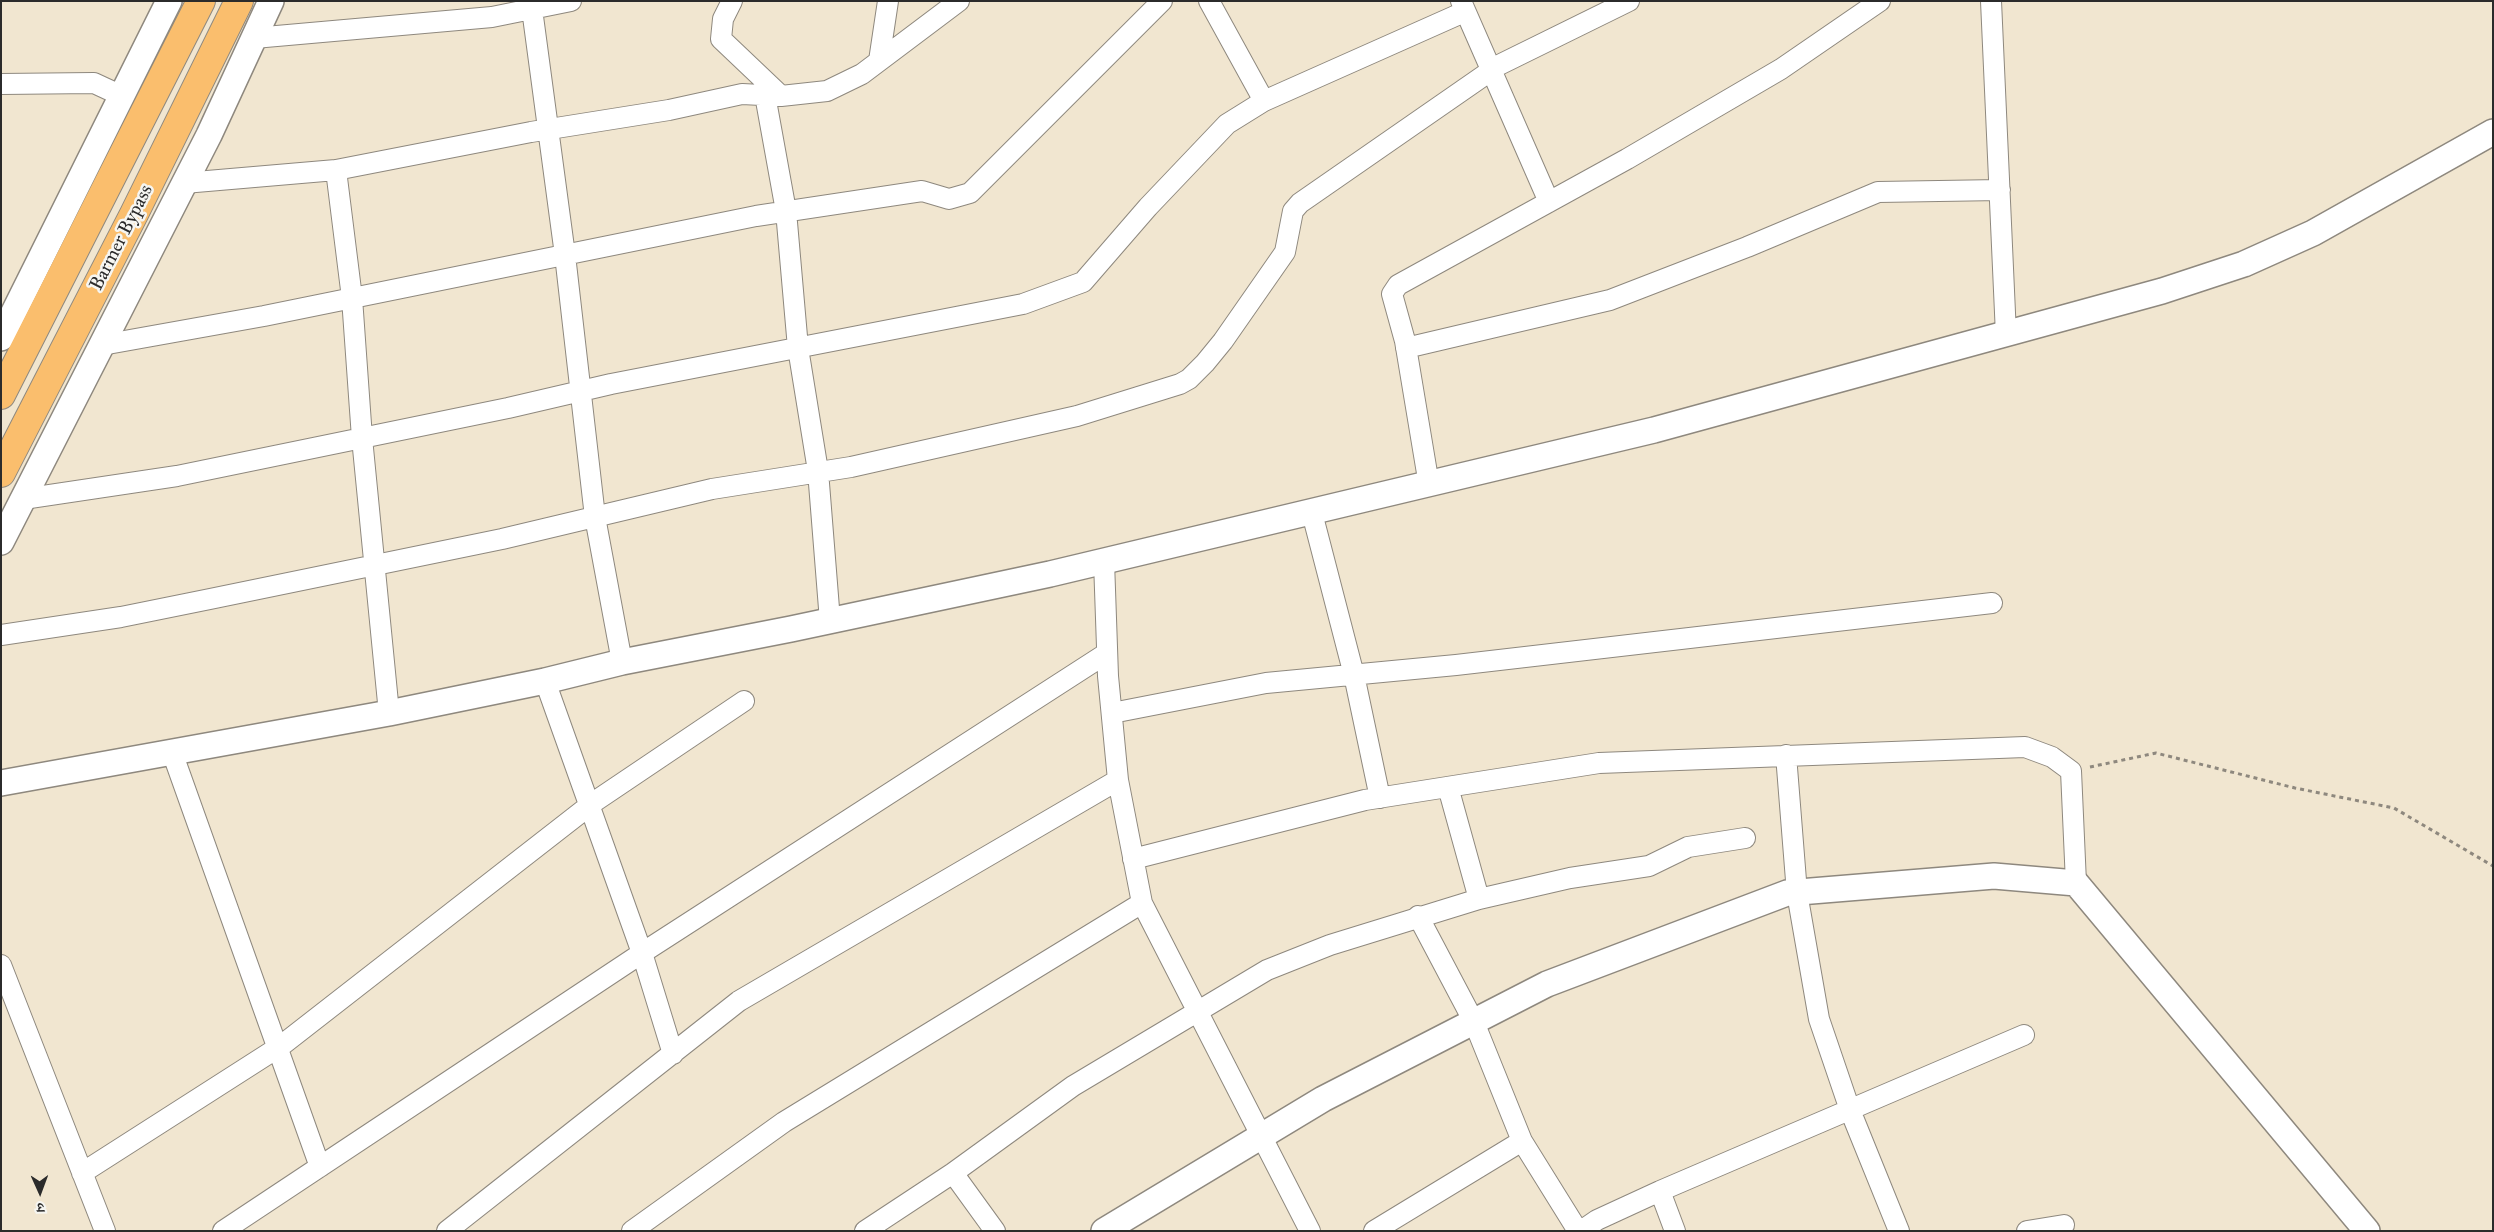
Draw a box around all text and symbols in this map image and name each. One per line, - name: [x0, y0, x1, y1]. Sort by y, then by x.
- street label: Barmer Bypass: [86, 181, 158, 295]
- north arrow: [15, 1167, 65, 1217]
- text: उ: [37, 1199, 44, 1216]

